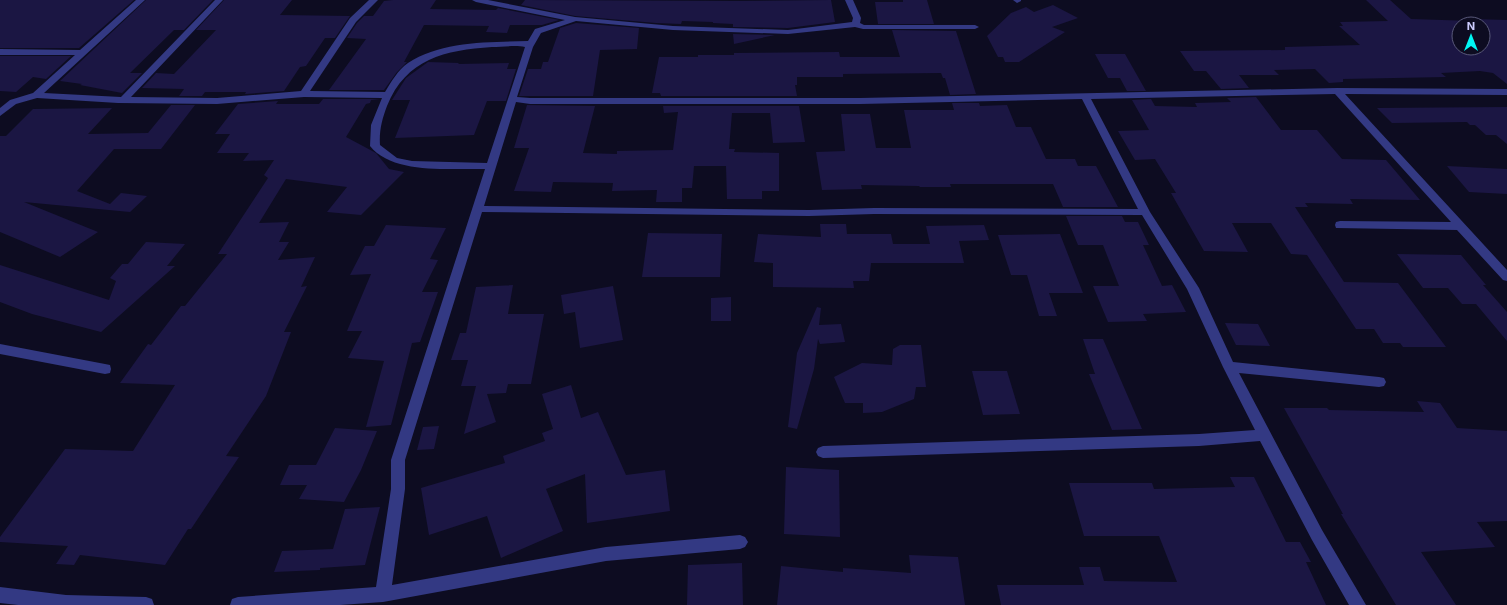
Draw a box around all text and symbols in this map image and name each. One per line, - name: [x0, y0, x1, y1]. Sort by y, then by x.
- north arrow: [1451, 16, 1491, 56]
- text: N: [1467, 19, 1475, 33]

